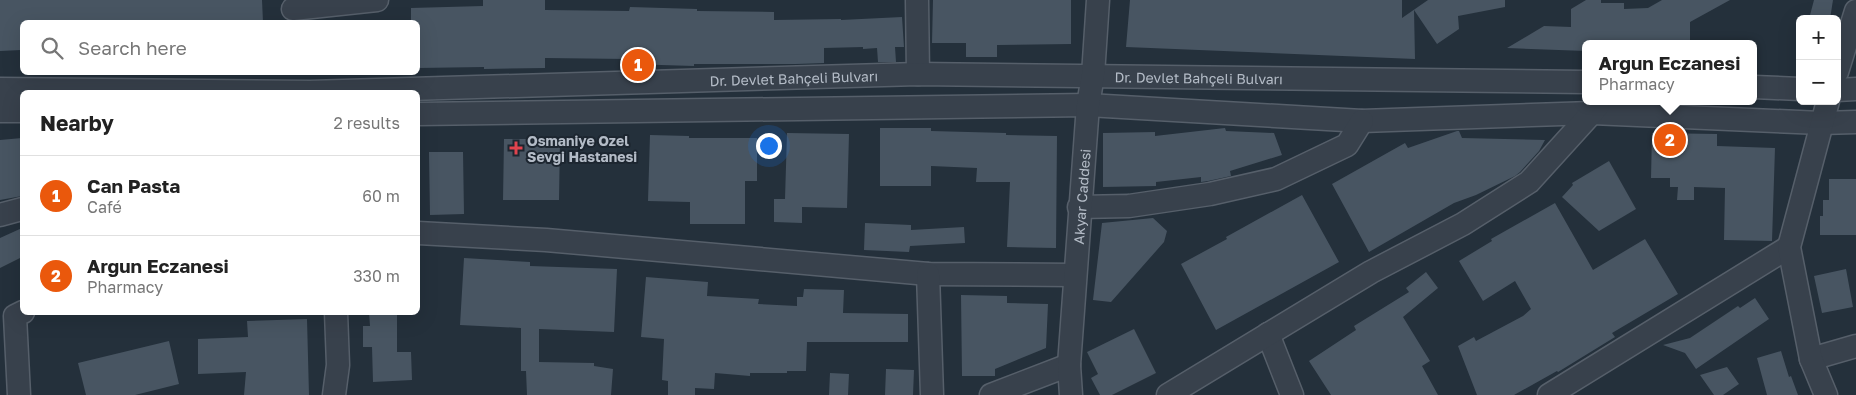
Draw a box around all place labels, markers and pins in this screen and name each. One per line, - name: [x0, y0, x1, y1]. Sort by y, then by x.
- pin: 1: [622, 46, 654, 84]
- pin: 2: [1654, 121, 1686, 159]
- place label: Osmaniye Ozel Sevgi Hastanesi: [527, 132, 637, 165]
- marker: Osmaniye Ozel Sevgi Hastanesi: [509, 141, 523, 155]

